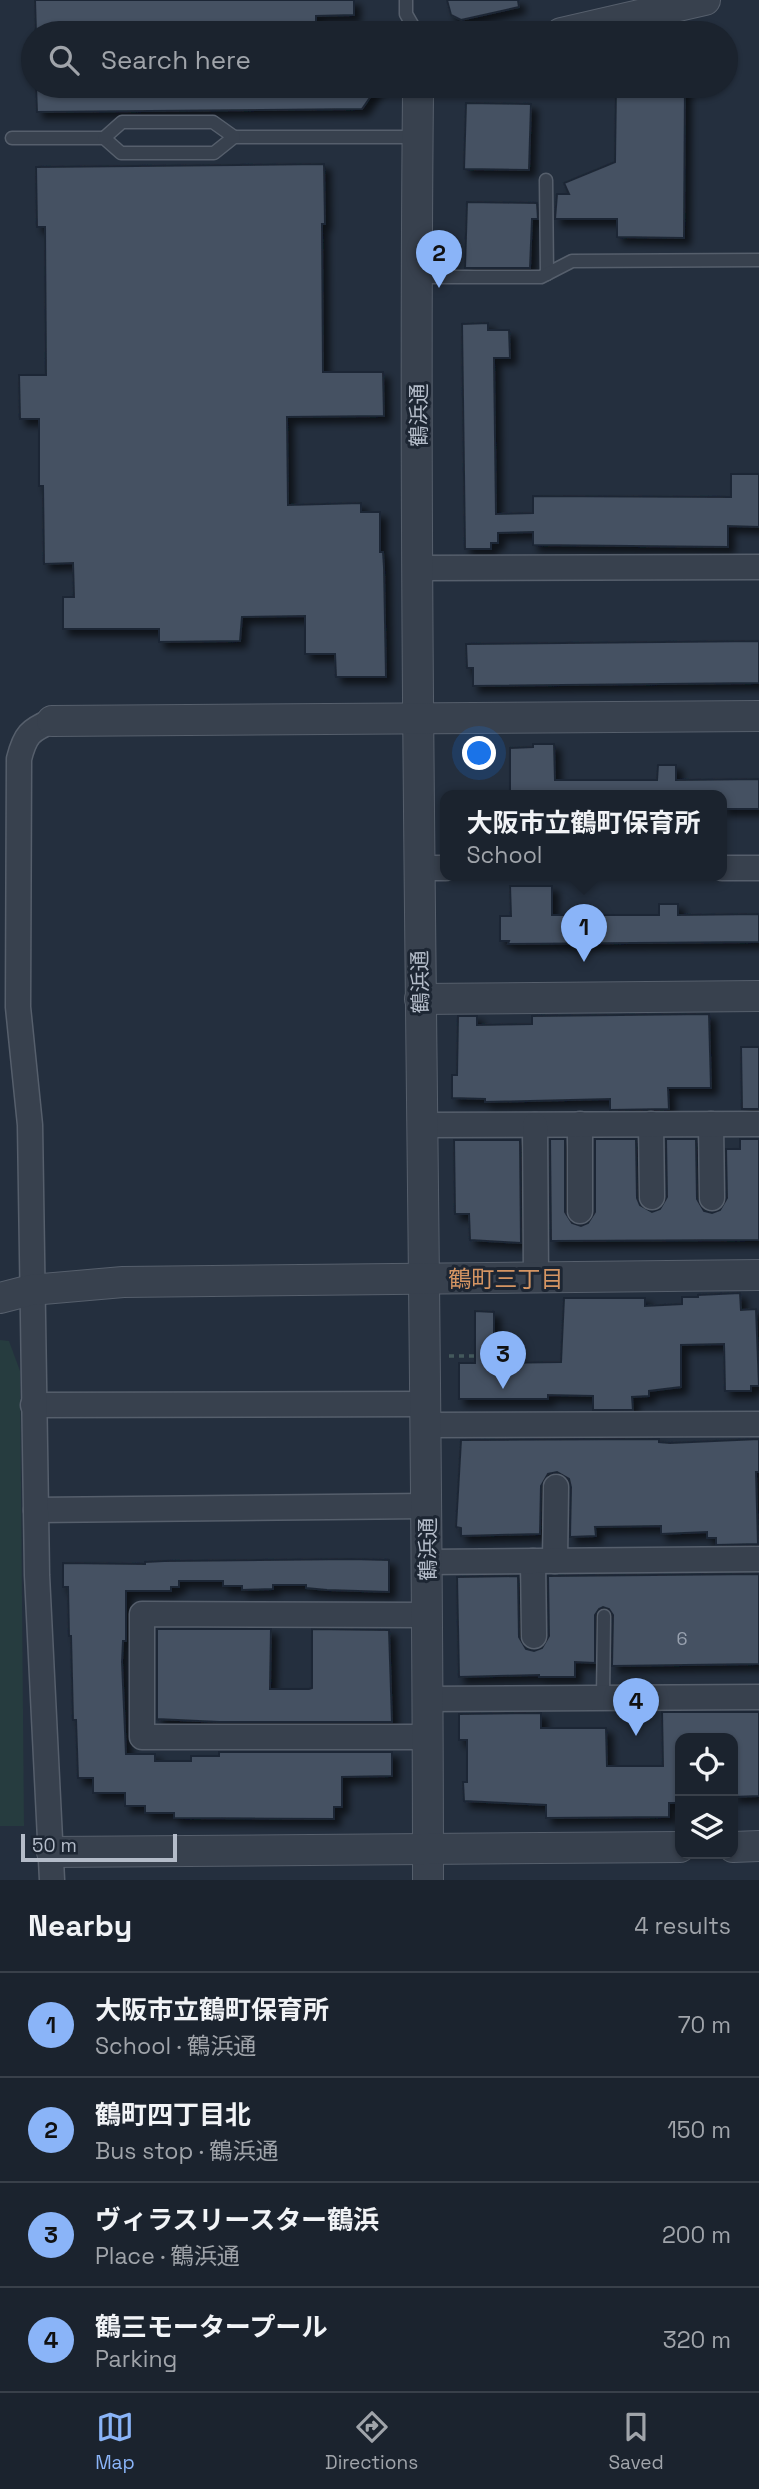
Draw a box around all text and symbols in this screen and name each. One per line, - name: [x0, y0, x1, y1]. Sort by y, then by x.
- search box: [21, 21, 738, 98]
- icon: search: [45, 41, 83, 79]
- text: Search here: [101, 43, 251, 77]
- pin: 2: [416, 230, 462, 288]
- street label: 鶴浜通: [405, 384, 432, 447]
- your location: [462, 736, 496, 770]
- popup: [440, 790, 727, 881]
- text: 大阪市立鶴町保育所: [466, 806, 701, 840]
- text: School: [466, 840, 543, 870]
- pin: 1: [561, 904, 607, 962]
- street label: 鶴浜通: [406, 950, 434, 1014]
- district label: 鶴町三丁目: [449, 1264, 564, 1294]
- pin: 3: [480, 1331, 526, 1389]
- street label: 鶴浜通: [414, 1518, 441, 1581]
- house number: 6: [676, 1627, 688, 1650]
- pin: 4: [613, 1678, 659, 1736]
- map controls: [675, 1733, 738, 1859]
- button: locate: [675, 1733, 738, 1796]
- button: layers: [675, 1796, 738, 1859]
- scale bar: [21, 1831, 177, 1863]
- text: 50 m: [32, 1833, 77, 1858]
- text: Nearby: [28, 1906, 132, 1945]
- text: 4 results: [634, 1911, 731, 1941]
- text: 大阪市立鶴町保育所: [95, 1993, 329, 2027]
- text: 1: [46, 2010, 56, 2040]
- text: 70 m: [678, 2010, 731, 2040]
- text: School · 鶴浜通: [95, 2031, 256, 2061]
- text: 鶴町四丁目北: [95, 2098, 251, 2132]
- text: 2: [44, 2115, 58, 2145]
- text: 150 m: [667, 2115, 731, 2145]
- text: Bus stop · 鶴浜通: [95, 2136, 278, 2166]
- text: ヴィラスリースター鶴浜: [95, 2203, 379, 2237]
- text: 3: [44, 2220, 58, 2250]
- text: 200 m: [662, 2220, 731, 2250]
- text: Place · 鶴浜通: [95, 2241, 240, 2271]
- text: 鶴三モータープール: [95, 2310, 327, 2344]
- text: 4: [44, 2325, 58, 2355]
- text: 320 m: [663, 2325, 731, 2355]
- text: Parking: [95, 2344, 177, 2374]
- tab: Map: [95, 2408, 135, 2475]
- tab: Directions: [325, 2408, 418, 2475]
- tab: Saved: [608, 2408, 664, 2475]

